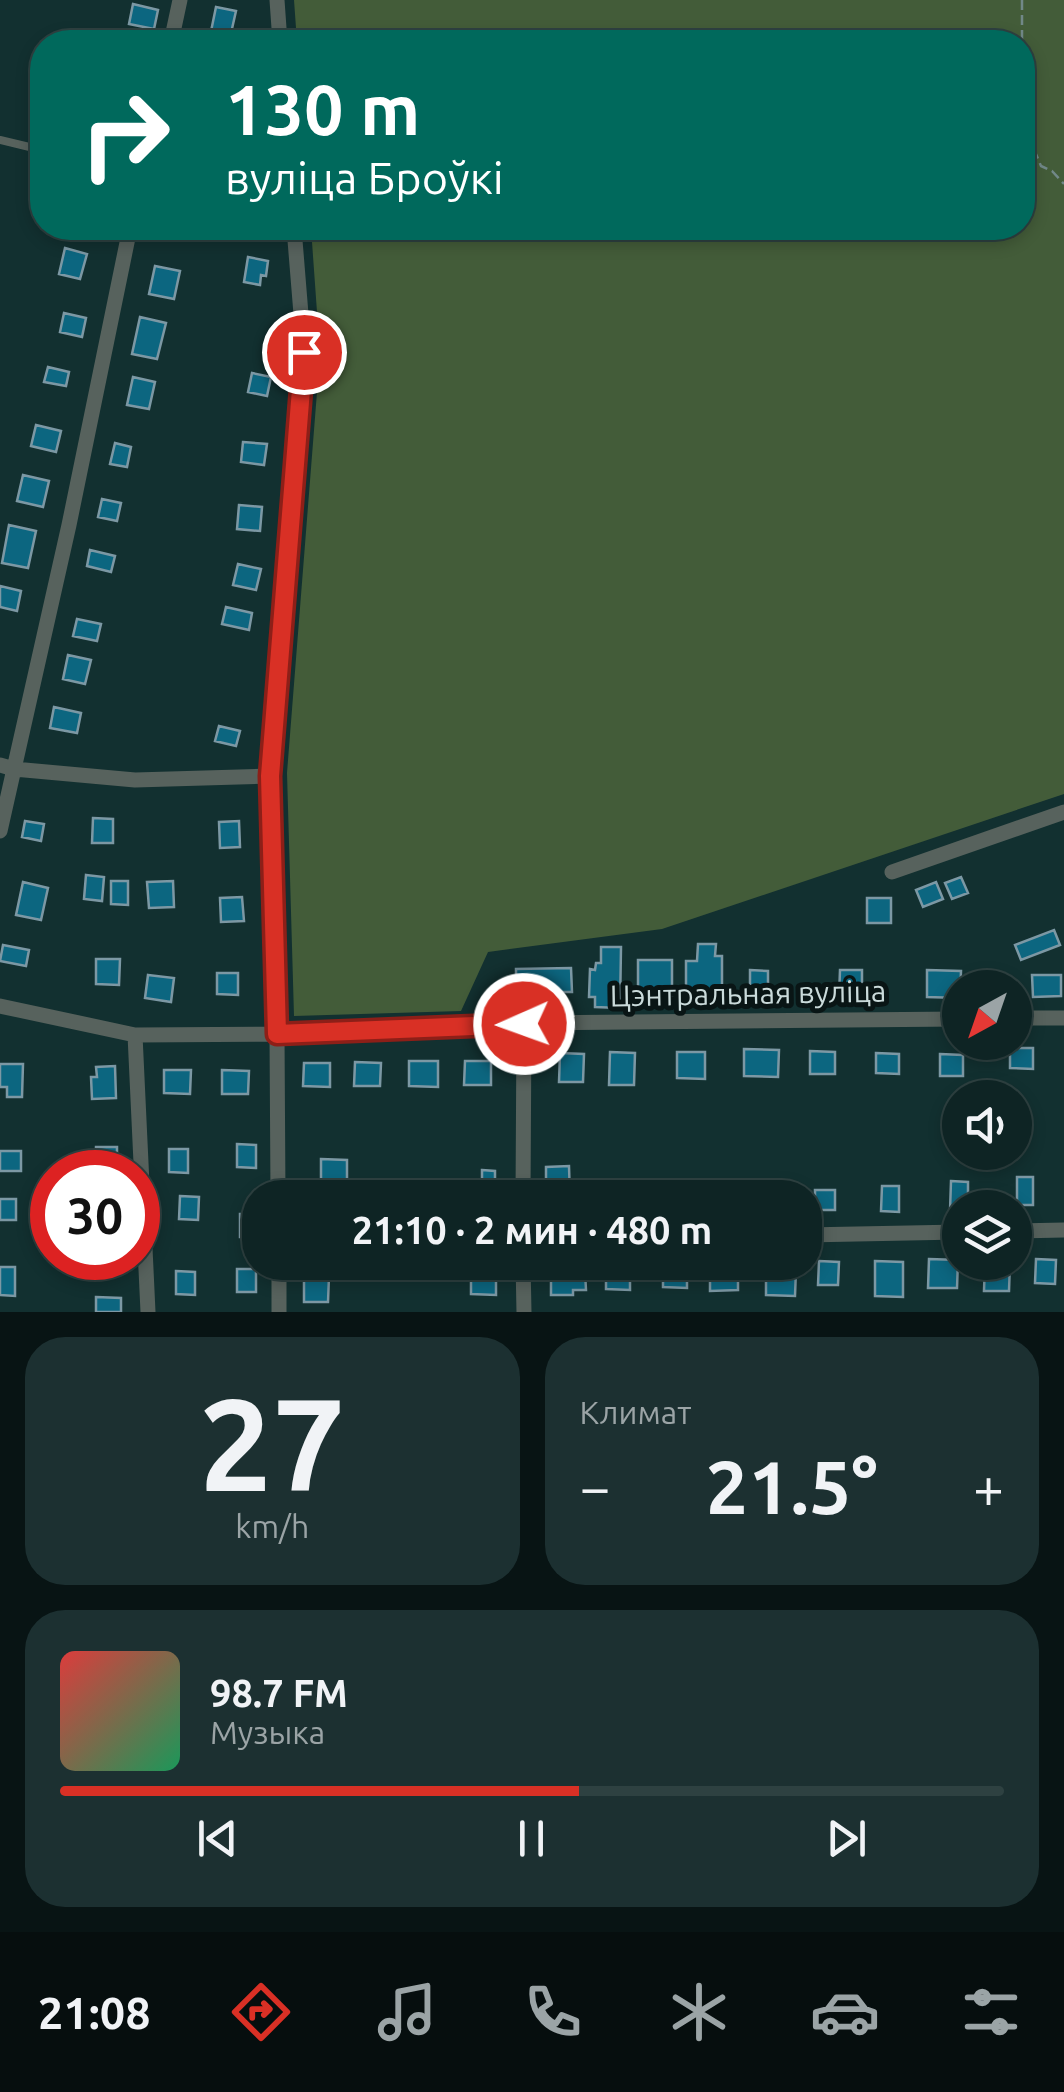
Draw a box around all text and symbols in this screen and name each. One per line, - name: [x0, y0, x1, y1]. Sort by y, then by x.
- icon: right: [60, 70, 190, 200]
- text: 130 m: [225, 70, 420, 148]
- text: вуліца Броўкі: [225, 152, 504, 203]
- pin: [262, 310, 347, 395]
- icon: arrive: [277, 325, 332, 380]
- north arrow: [942, 970, 1032, 1060]
- map controls: [942, 970, 1032, 1280]
- position arrow: [472, 972, 576, 1076]
- street label: Цэнтральная вуліца: [609, 974, 887, 1012]
- button: sound: [942, 1080, 1032, 1170]
- speed limit sign: 30: [30, 1150, 160, 1280]
- button: layers: [942, 1190, 1032, 1280]
- text: 21:10 · 2 мин · 480 m: [352, 1209, 712, 1251]
- text: 27: [199, 1370, 346, 1516]
- text: Климат: [580, 1394, 691, 1430]
- text: 21.5°: [706, 1444, 878, 1528]
- text: −: [580, 1456, 611, 1517]
- text: +: [973, 1456, 1004, 1517]
- text: km/h: [235, 1508, 309, 1544]
- text: 98.7 FM: [210, 1672, 348, 1714]
- text: Музыка: [210, 1714, 325, 1750]
- icon: previous: [190, 1811, 245, 1866]
- icon: pause: [504, 1811, 559, 1866]
- icon: next: [819, 1811, 874, 1866]
- icon: directions: [226, 1977, 296, 2047]
- icon: music: [372, 1977, 442, 2047]
- icon: phone: [518, 1977, 588, 2047]
- icon: climate: [664, 1977, 734, 2047]
- icon: car: [810, 1977, 880, 2047]
- icon: filters: [956, 1977, 1026, 2047]
- text: 21:08: [38, 1987, 151, 2038]

